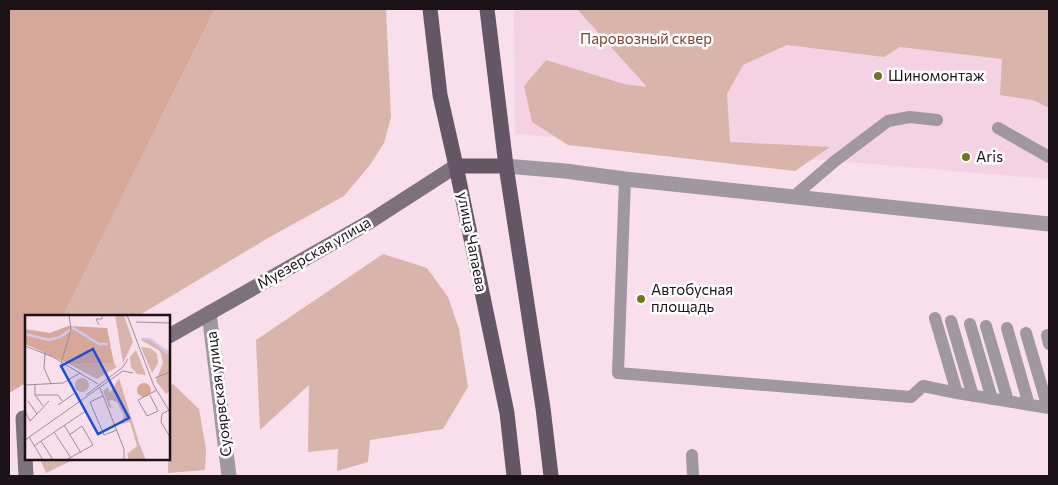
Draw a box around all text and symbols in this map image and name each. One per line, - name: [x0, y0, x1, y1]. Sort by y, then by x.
- park label: Паровозный сквер: [580, 29, 712, 47]
- place label: Шиномонтаж: [888, 66, 985, 84]
- marker: Шиномонтаж: [872, 70, 884, 82]
- place label: Aris: [976, 147, 1003, 165]
- marker: Aris: [960, 151, 972, 163]
- street label: улица Чапаева: [454, 190, 492, 293]
- street label: Муезерская улица: [253, 212, 374, 292]
- place label: Автобусная площадь: [651, 280, 733, 315]
- marker: Автобусная площадь: [635, 293, 647, 305]
- inset map: [25, 315, 170, 460]
- street label: Суоярвская улица: [201, 330, 235, 458]

